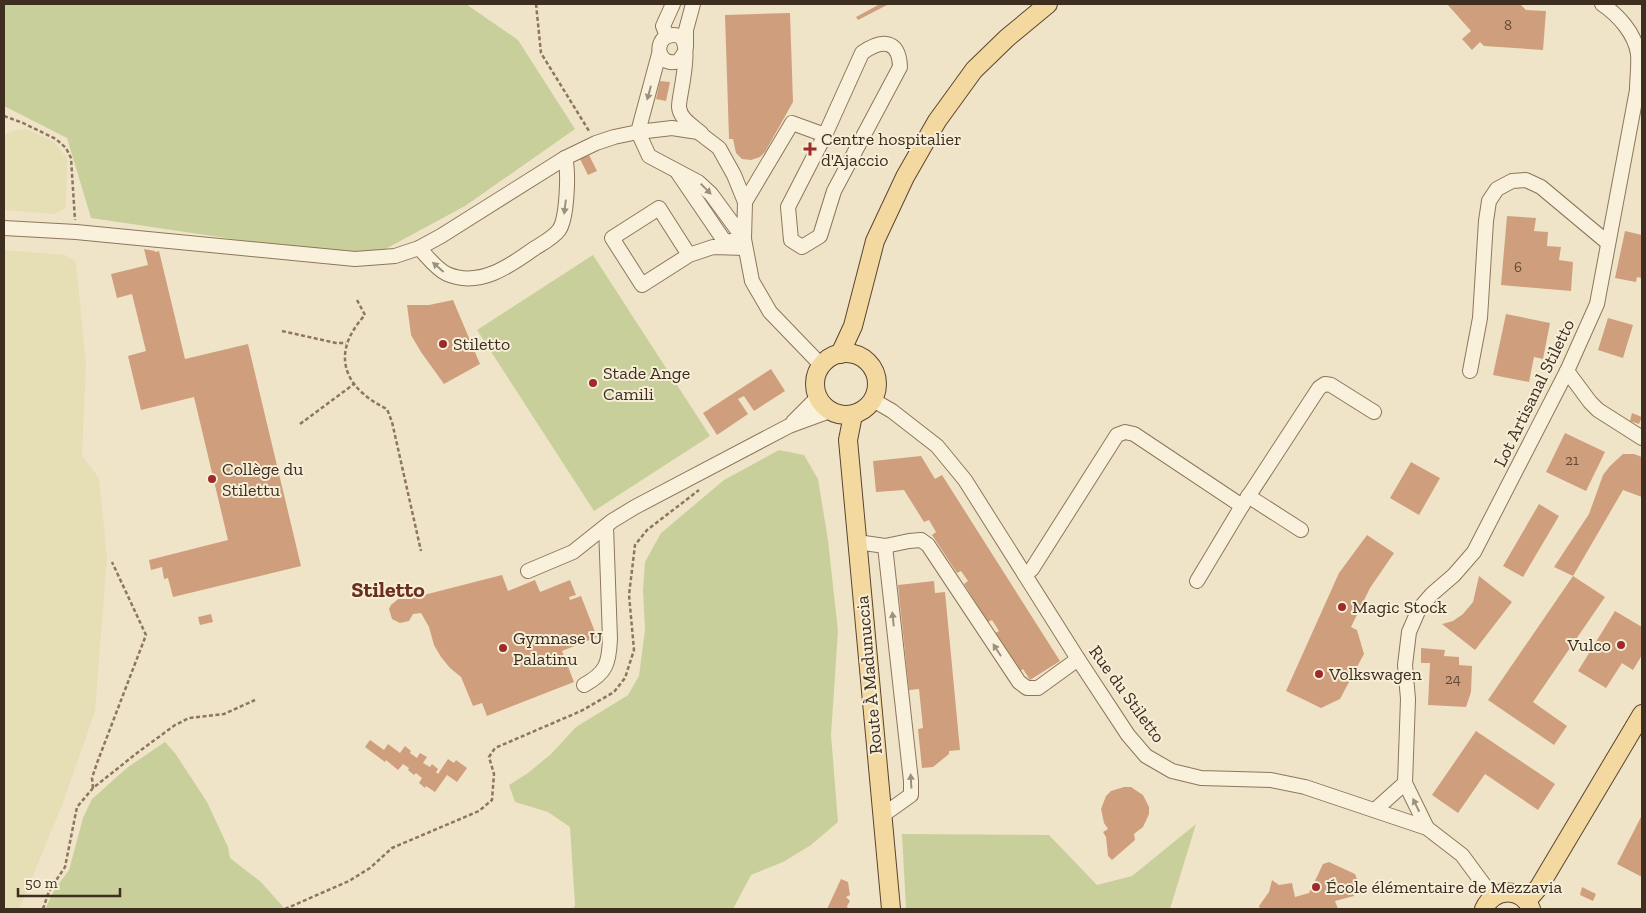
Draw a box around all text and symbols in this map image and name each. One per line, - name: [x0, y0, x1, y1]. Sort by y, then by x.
- house number: 8: [1504, 16, 1512, 34]
- one-way arrow: [644, 85, 652, 100]
- place label: Centre hospitalier d'Ajaccio: [821, 128, 962, 171]
- marker: Centre hospitalier d'Ajaccio: [803, 142, 817, 156]
- one-way arrow: [700, 183, 712, 195]
- one-way arrow: [561, 199, 569, 215]
- house number: 6: [1514, 258, 1522, 276]
- one-way arrow: [433, 261, 445, 273]
- street label: Lot Artisanal Stiletto: [1489, 315, 1579, 471]
- place label: Stiletto: [453, 333, 510, 355]
- marker: Stiletto: [437, 338, 449, 350]
- place label: Stade Ange Camili: [603, 362, 690, 405]
- marker: Stade Ange Camili: [587, 377, 599, 389]
- house number: 21: [1565, 451, 1579, 469]
- place label: Collège du Stilettu: [222, 458, 303, 501]
- marker: Collège du Stilettu: [206, 473, 218, 485]
- district label: Stiletto: [351, 576, 425, 603]
- street label: Route À Madunuccia: [851, 594, 887, 755]
- place label: Magic Stock: [1352, 596, 1448, 618]
- marker: Magic Stock: [1336, 601, 1348, 613]
- one-way arrow: [889, 611, 897, 627]
- place label: Gymnase U Palatinu: [513, 627, 603, 670]
- place label: Vulco: [1567, 634, 1611, 656]
- marker: Vulco: [1615, 639, 1627, 651]
- street label: Rue du Stiletto: [1084, 641, 1170, 747]
- marker: Gymnase U Palatinu: [497, 642, 509, 654]
- one-way arrow: [992, 643, 1002, 656]
- place label: Volkswagen: [1328, 663, 1423, 685]
- marker: Volkswagen: [1313, 668, 1325, 680]
- house number: 24: [1445, 670, 1461, 688]
- one-way arrow: [906, 772, 914, 788]
- one-way arrow: [1412, 798, 1420, 812]
- scale bar: [18, 866, 120, 898]
- text: 50 m: [25, 874, 58, 892]
- place label: École élémentaire de Mezzavia: [1326, 876, 1563, 898]
- marker: École élémentaire de Mezzavia: [1310, 881, 1322, 893]

